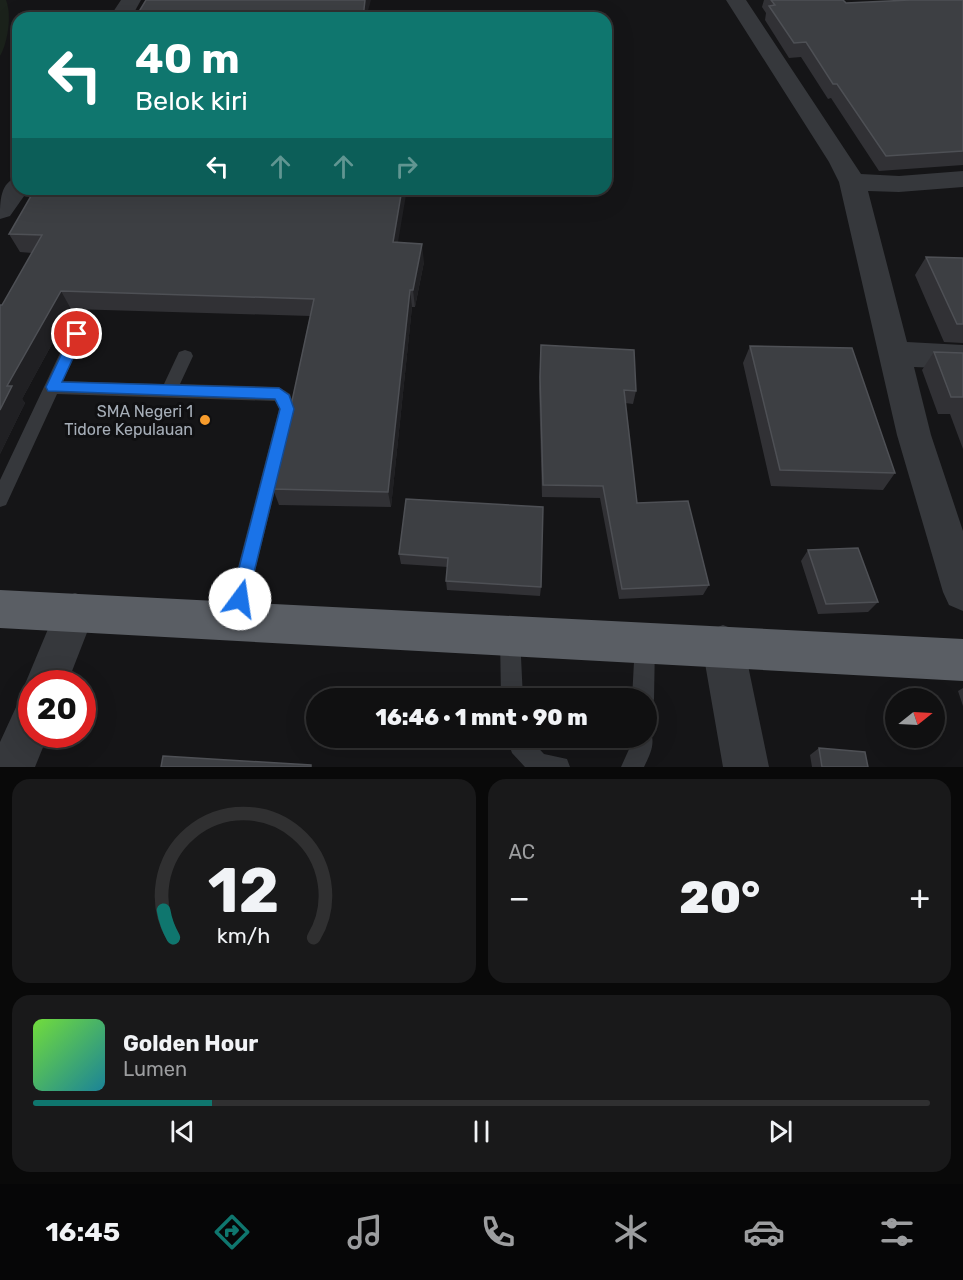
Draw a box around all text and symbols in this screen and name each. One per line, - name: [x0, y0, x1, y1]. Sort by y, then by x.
- text: 40 m: [135, 34, 240, 84]
- icon: left: [36, 36, 114, 114]
- text: Belok kiri: [135, 85, 248, 117]
- icon: left: [201, 150, 234, 183]
- icon: ahead: [264, 150, 297, 183]
- icon: ahead: [327, 150, 360, 183]
- icon: right: [390, 150, 423, 183]
- pin: [51, 308, 102, 359]
- icon: arrive: [60, 317, 93, 350]
- place label: SMA Negeri 1 Tidore Kepulauan: [64, 402, 193, 439]
- marker: SMA Negeri 1 Tidore Kepulauan: [198, 413, 212, 427]
- position arrow: [208, 567, 272, 631]
- speed limit sign: 20: [18, 670, 96, 748]
- north arrow: [885, 688, 945, 748]
- map controls: [885, 688, 945, 748]
- text: 16:46 · 1 mnt · 90 m: [375, 704, 588, 731]
- text: AC: [509, 840, 535, 864]
- text: 12: [208, 854, 280, 928]
- text: 20°: [679, 871, 760, 924]
- text: −: [509, 878, 530, 917]
- text: +: [909, 878, 930, 917]
- text: km/h: [217, 923, 271, 948]
- text: Golden Hour: [123, 1030, 258, 1057]
- text: Lumen: [123, 1057, 187, 1081]
- icon: previous: [166, 1115, 199, 1148]
- icon: pause: [465, 1115, 498, 1148]
- icon: next: [764, 1115, 797, 1148]
- icon: directions: [211, 1211, 253, 1253]
- icon: music: [344, 1211, 386, 1253]
- icon: phone: [477, 1211, 519, 1253]
- icon: climate: [610, 1211, 652, 1253]
- icon: car: [743, 1211, 785, 1253]
- icon: filters: [876, 1211, 918, 1253]
- text: 16:45: [45, 1216, 120, 1248]

